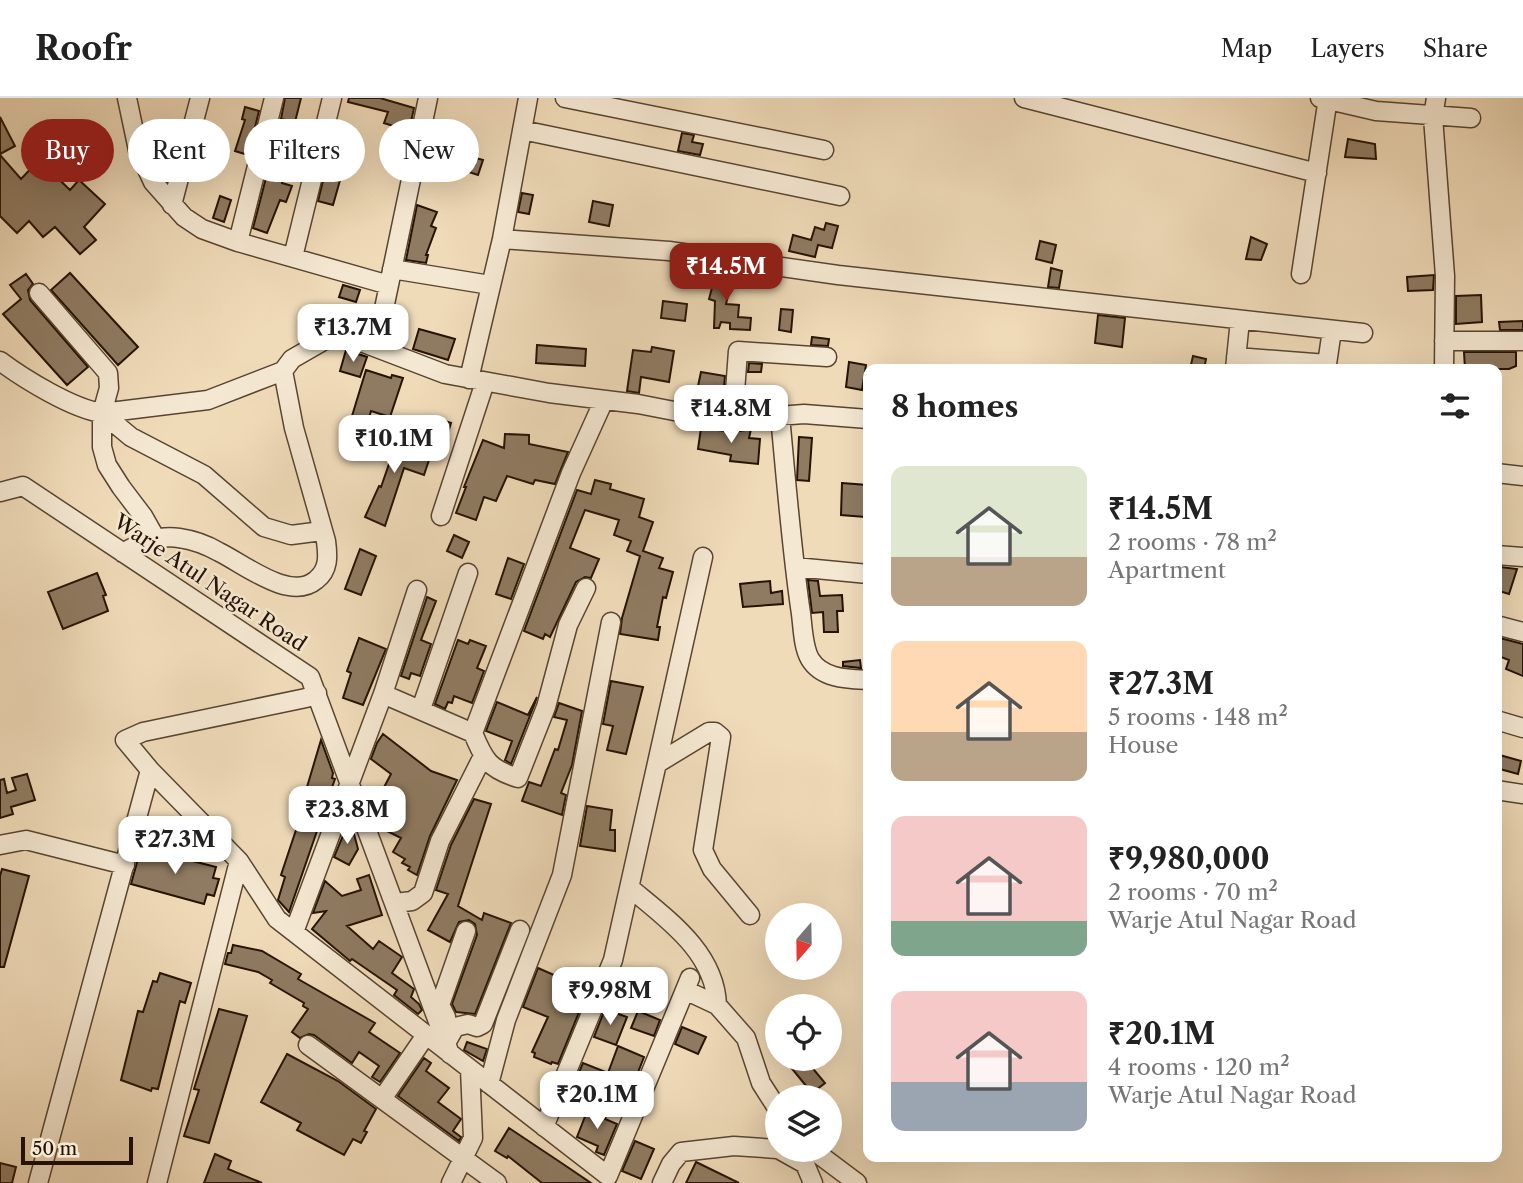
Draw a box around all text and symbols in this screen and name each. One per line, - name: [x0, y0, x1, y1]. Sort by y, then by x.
- text: Roofr: [35, 28, 132, 69]
- text: Map: [1221, 34, 1272, 63]
- text: Layers: [1310, 34, 1385, 63]
- text: Share: [1423, 34, 1488, 63]
- chip: Buy: [21, 119, 114, 182]
- chip: Rent: [128, 119, 230, 182]
- chip: Filters: [244, 119, 365, 182]
- chip: New: [379, 119, 479, 182]
- pin: ₹14.5M: [669, 244, 783, 303]
- text: ₹14.5M: [686, 252, 766, 280]
- pin: ₹13.7M: [296, 304, 410, 364]
- text: ₹13.7M: [313, 313, 393, 341]
- pin: ₹14.8M: [674, 386, 788, 445]
- icon: filters: [1436, 387, 1474, 425]
- text: 8 homes: [891, 388, 1018, 425]
- text: ₹14.8M: [690, 394, 772, 422]
- pin: ₹10.1M: [337, 416, 451, 475]
- text: ₹10.1M: [355, 424, 433, 452]
- text: ₹14.5M: [1108, 490, 1213, 527]
- icon: home: [947, 494, 1031, 578]
- street label: Warje Atul Nagar Road: [108, 508, 312, 657]
- text: 2 rooms · 78 m²: [1108, 528, 1277, 556]
- text: Apartment: [1108, 556, 1226, 584]
- text: ₹27.3M: [1108, 665, 1214, 702]
- icon: home: [947, 669, 1031, 753]
- text: 5 rooms · 148 m²: [1108, 703, 1288, 731]
- text: House: [1108, 731, 1178, 759]
- pin: ₹23.8M: [290, 786, 404, 846]
- text: ₹23.8M: [305, 795, 389, 823]
- pin: ₹27.3M: [118, 816, 232, 876]
- text: ₹27.3M: [134, 825, 216, 853]
- text: ₹9,980,000: [1108, 840, 1270, 877]
- icon: home: [947, 844, 1031, 928]
- text: 2 rooms · 70 m²: [1108, 878, 1278, 906]
- north arrow: [765, 903, 842, 980]
- map controls: [765, 903, 842, 1162]
- text: Warje Atul Nagar Road: [1108, 906, 1357, 934]
- pin: ₹9.98M: [553, 968, 667, 1027]
- text: ₹9.98M: [568, 976, 652, 1004]
- button: locate: [765, 994, 842, 1071]
- text: ₹20.1M: [1108, 1015, 1215, 1052]
- icon: home: [947, 1019, 1031, 1103]
- text: 4 rooms · 120 m²: [1108, 1053, 1290, 1081]
- pin: ₹20.1M: [540, 1072, 654, 1131]
- text: ₹20.1M: [556, 1080, 638, 1108]
- text: Warje Atul Nagar Road: [1108, 1081, 1357, 1109]
- button: layers: [765, 1085, 842, 1162]
- scale bar: [21, 1134, 133, 1166]
- text: 50 m: [32, 1137, 77, 1160]

